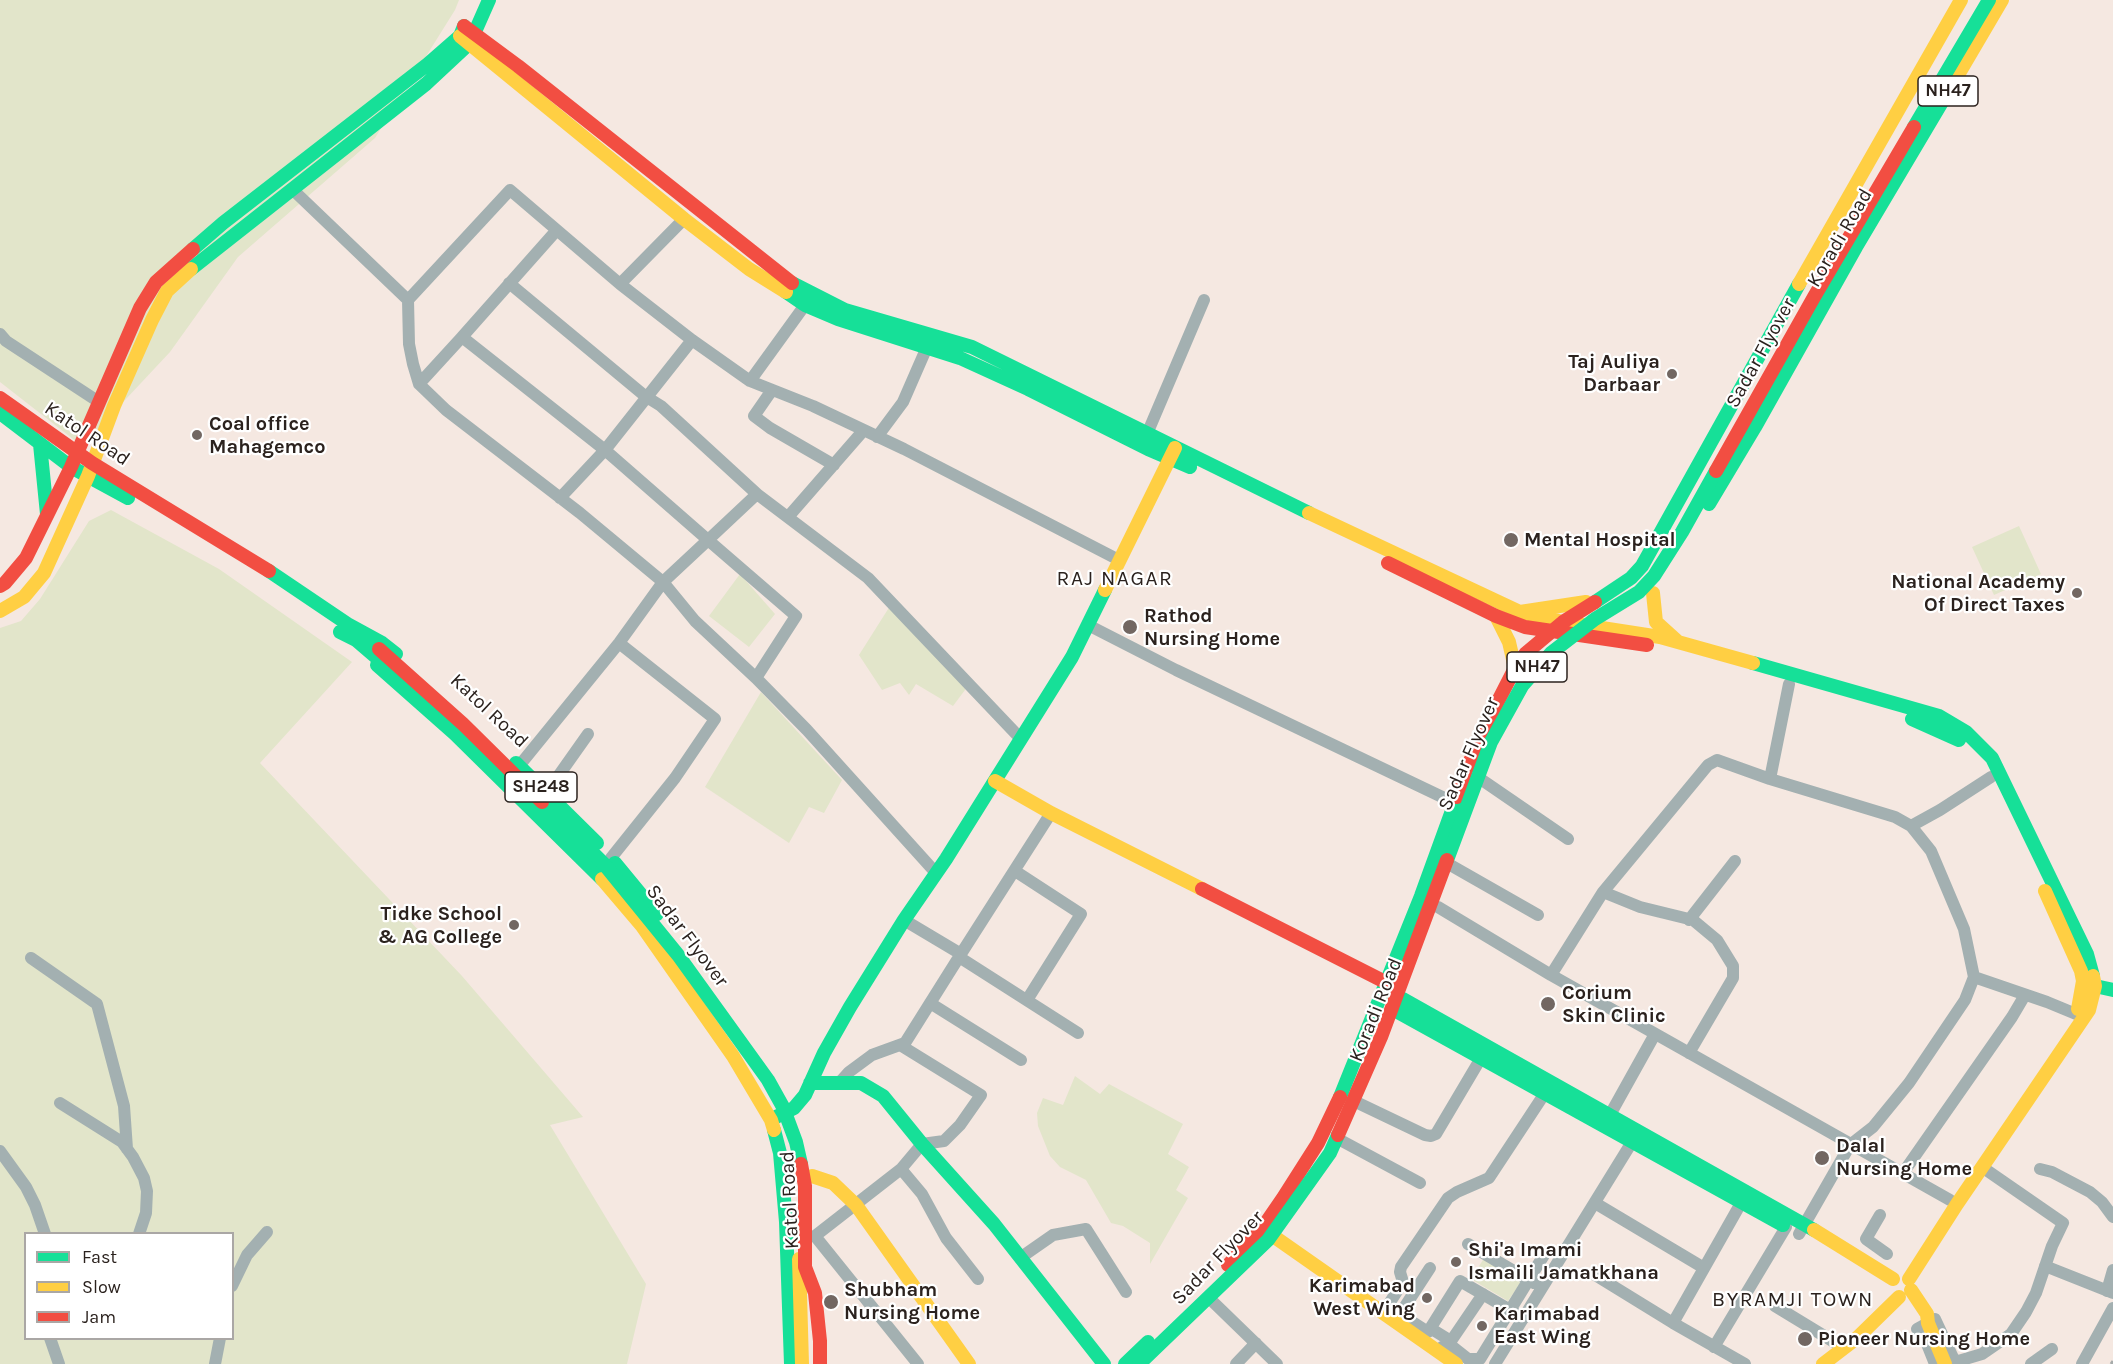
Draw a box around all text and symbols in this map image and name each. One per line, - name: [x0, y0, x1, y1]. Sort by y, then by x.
- road number: NH47: [1918, 76, 1978, 106]
- street label: Koradi Road: [1802, 184, 1878, 292]
- street label: Sadar Flyover: [1721, 294, 1801, 412]
- place label: Taj Auliya Darbaar: [1568, 350, 1660, 397]
- marker: Taj Auliya Darbaar: [1665, 367, 1679, 381]
- street label: Katol Road: [40, 397, 134, 471]
- place label: Coal office Mahagemco: [209, 412, 325, 459]
- marker: Coal office Mahagemco: [190, 428, 204, 442]
- place label: Mental Hospital: [1524, 528, 1676, 552]
- marker: Mental Hospital: [1502, 531, 1520, 549]
- district label: RAJ NAGAR: [1057, 566, 1173, 592]
- place label: National Academy Of Direct Taxes: [1891, 570, 2065, 617]
- marker: National Academy Of Direct Taxes: [2070, 586, 2084, 600]
- place label: Rathod Nursing Home: [1144, 604, 1280, 651]
- marker: Rathod Nursing Home: [1121, 618, 1139, 636]
- road number: NH47: [1507, 652, 1567, 682]
- street label: Katol Road: [445, 669, 533, 753]
- street label: Sadar Flyover: [1433, 693, 1505, 815]
- road number: SH248: [505, 772, 577, 802]
- street label: Sadar Flyover: [641, 880, 733, 992]
- place label: Tidke School & AG College: [378, 902, 502, 949]
- marker: Tidke School & AG College: [507, 918, 521, 932]
- street label: Koradi Road: [1344, 955, 1408, 1065]
- place label: Corium Skin Clinic: [1562, 981, 1666, 1028]
- marker: Corium Skin Clinic: [1539, 995, 1557, 1013]
- place label: Dalal Nursing Home: [1836, 1134, 1972, 1181]
- marker: Dalal Nursing Home: [1813, 1149, 1831, 1167]
- street label: Katol Road: [775, 1150, 805, 1250]
- street label: Sadar Flyover: [1167, 1206, 1269, 1310]
- legend: [24, 1232, 234, 1340]
- place label: Shi'a Imami Ismaili Jamatkhana: [1468, 1238, 1659, 1285]
- text: Fast: [82, 1246, 117, 1268]
- marker: Shi'a Imami Ismaili Jamatkhana: [1449, 1255, 1463, 1269]
- place label: Karimabad West Wing: [1309, 1274, 1415, 1321]
- text: Slow: [82, 1276, 121, 1298]
- place label: Shubham Nursing Home: [844, 1278, 980, 1325]
- district label: BYRAMJI TOWN: [1712, 1287, 1874, 1313]
- marker: Karimabad West Wing: [1420, 1291, 1434, 1305]
- marker: Shubham Nursing Home: [822, 1293, 840, 1311]
- place label: Karimabad East Wing: [1494, 1302, 1600, 1349]
- text: Jam: [82, 1306, 116, 1328]
- marker: Karimabad East Wing: [1475, 1319, 1489, 1333]
- place label: Pioneer Nursing Home: [1818, 1327, 2030, 1351]
- marker: Pioneer Nursing Home: [1796, 1330, 1814, 1348]

